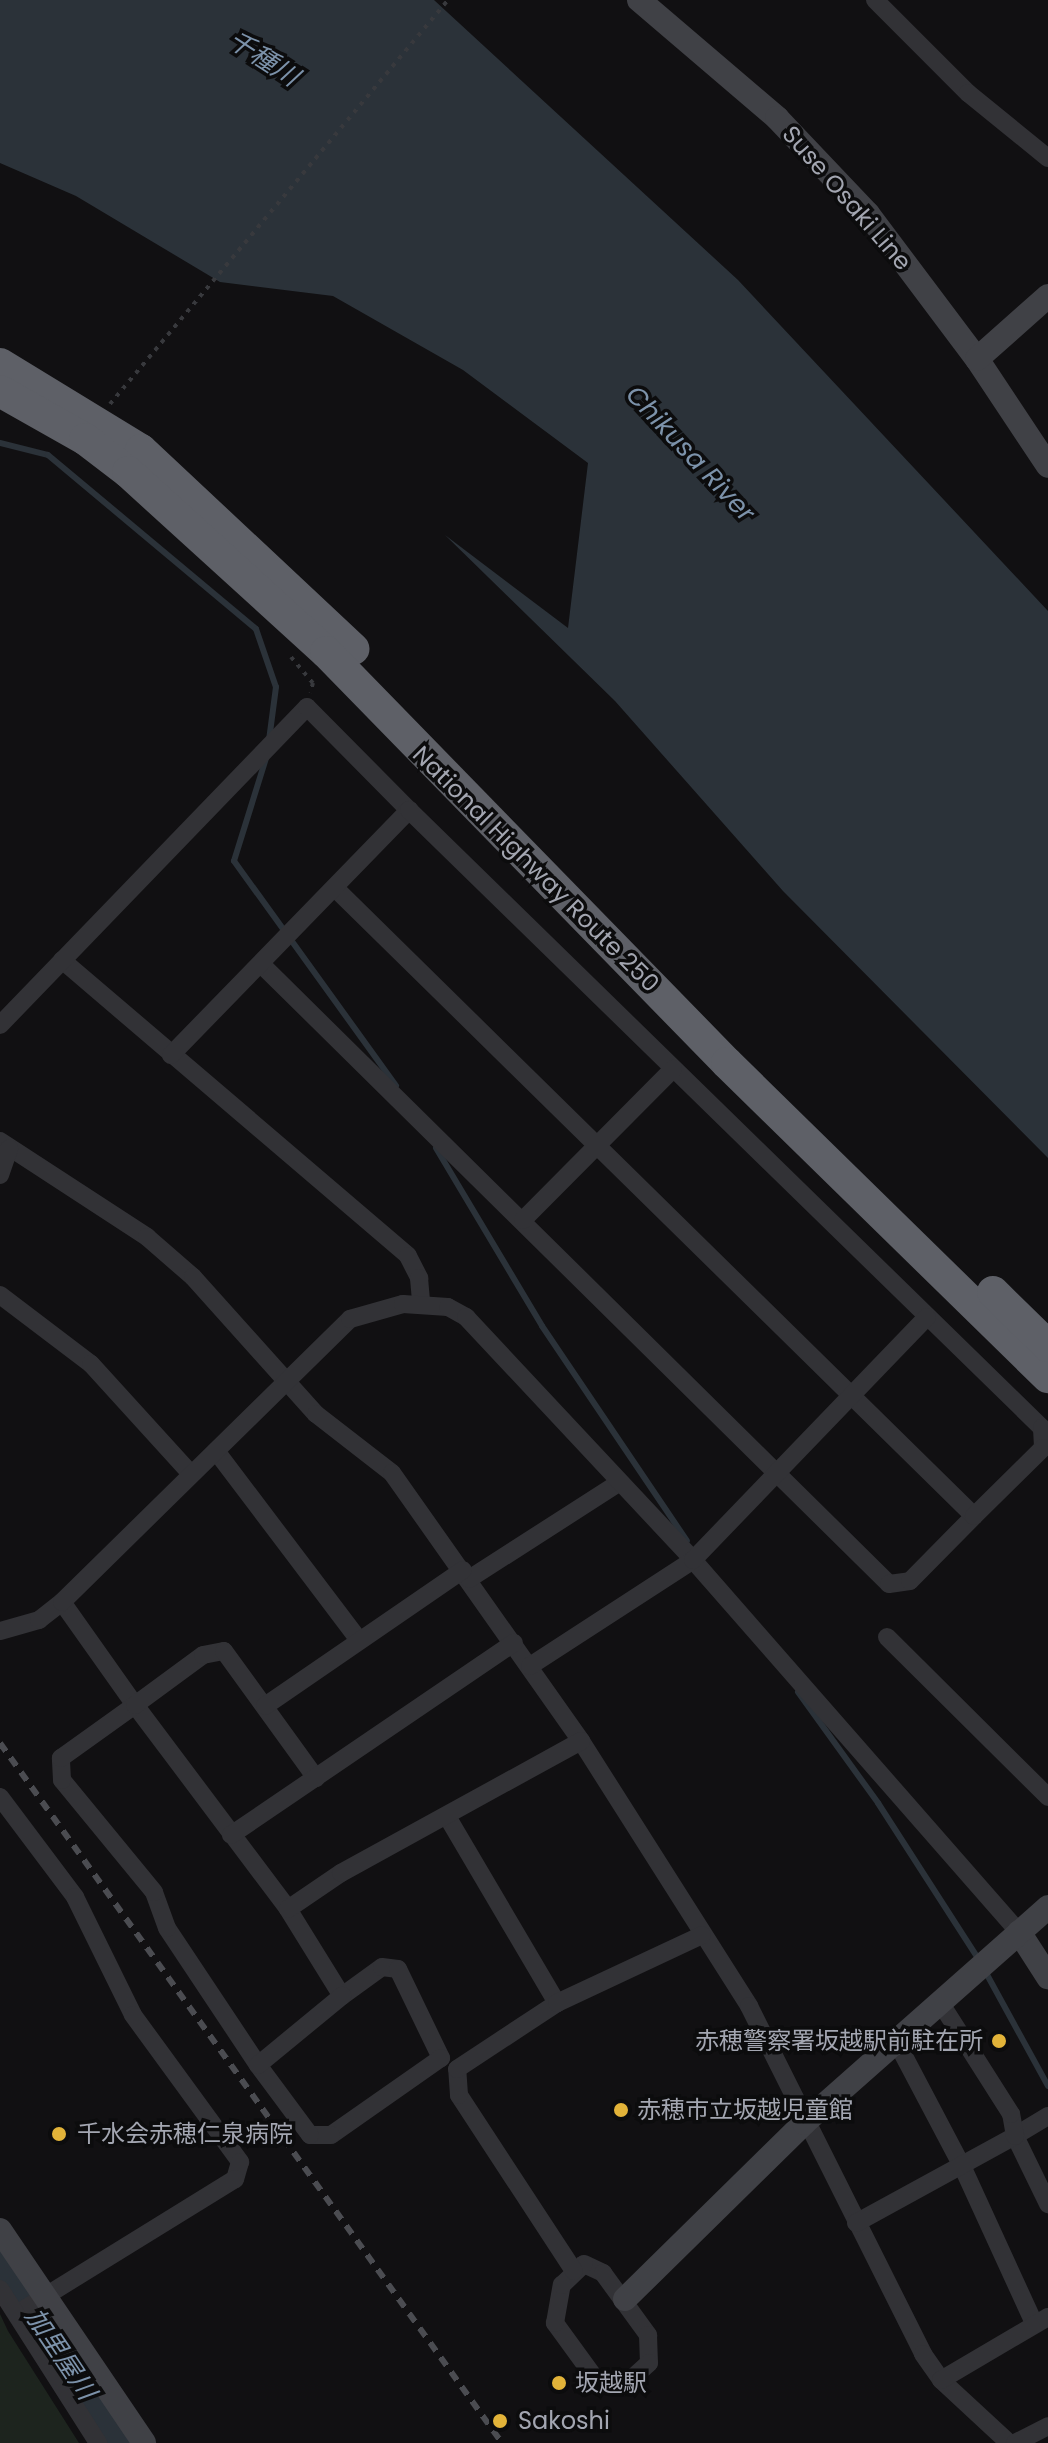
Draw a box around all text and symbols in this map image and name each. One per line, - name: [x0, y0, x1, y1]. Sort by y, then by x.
- water label: 千種川: [222, 25, 304, 93]
- street label: Suse Osaki Line: [776, 120, 918, 276]
- water label: Chikusa River: [619, 379, 761, 529]
- street label: National Highway Route 250: [407, 740, 665, 998]
- place label: 赤穂警察署坂越駅前駐在所: [695, 2027, 983, 2055]
- marker: 赤穂警察署坂越駅前駐在所: [990, 2032, 1008, 2050]
- place label: 赤穂市立坂越児童館: [637, 2096, 853, 2124]
- marker: 赤穂市立坂越児童館: [612, 2101, 630, 2119]
- place label: 千水会赤穂仁泉病院: [77, 2120, 293, 2148]
- marker: 千水会赤穂仁泉病院: [48, 2123, 70, 2145]
- water label: 加里屋川: [18, 2302, 102, 2406]
- place label: 坂越駅: [575, 2369, 647, 2397]
- marker: 坂越駅: [550, 2374, 568, 2392]
- place label: Sakoshi: [518, 2407, 610, 2435]
- marker: Sakoshi: [489, 2410, 511, 2432]

